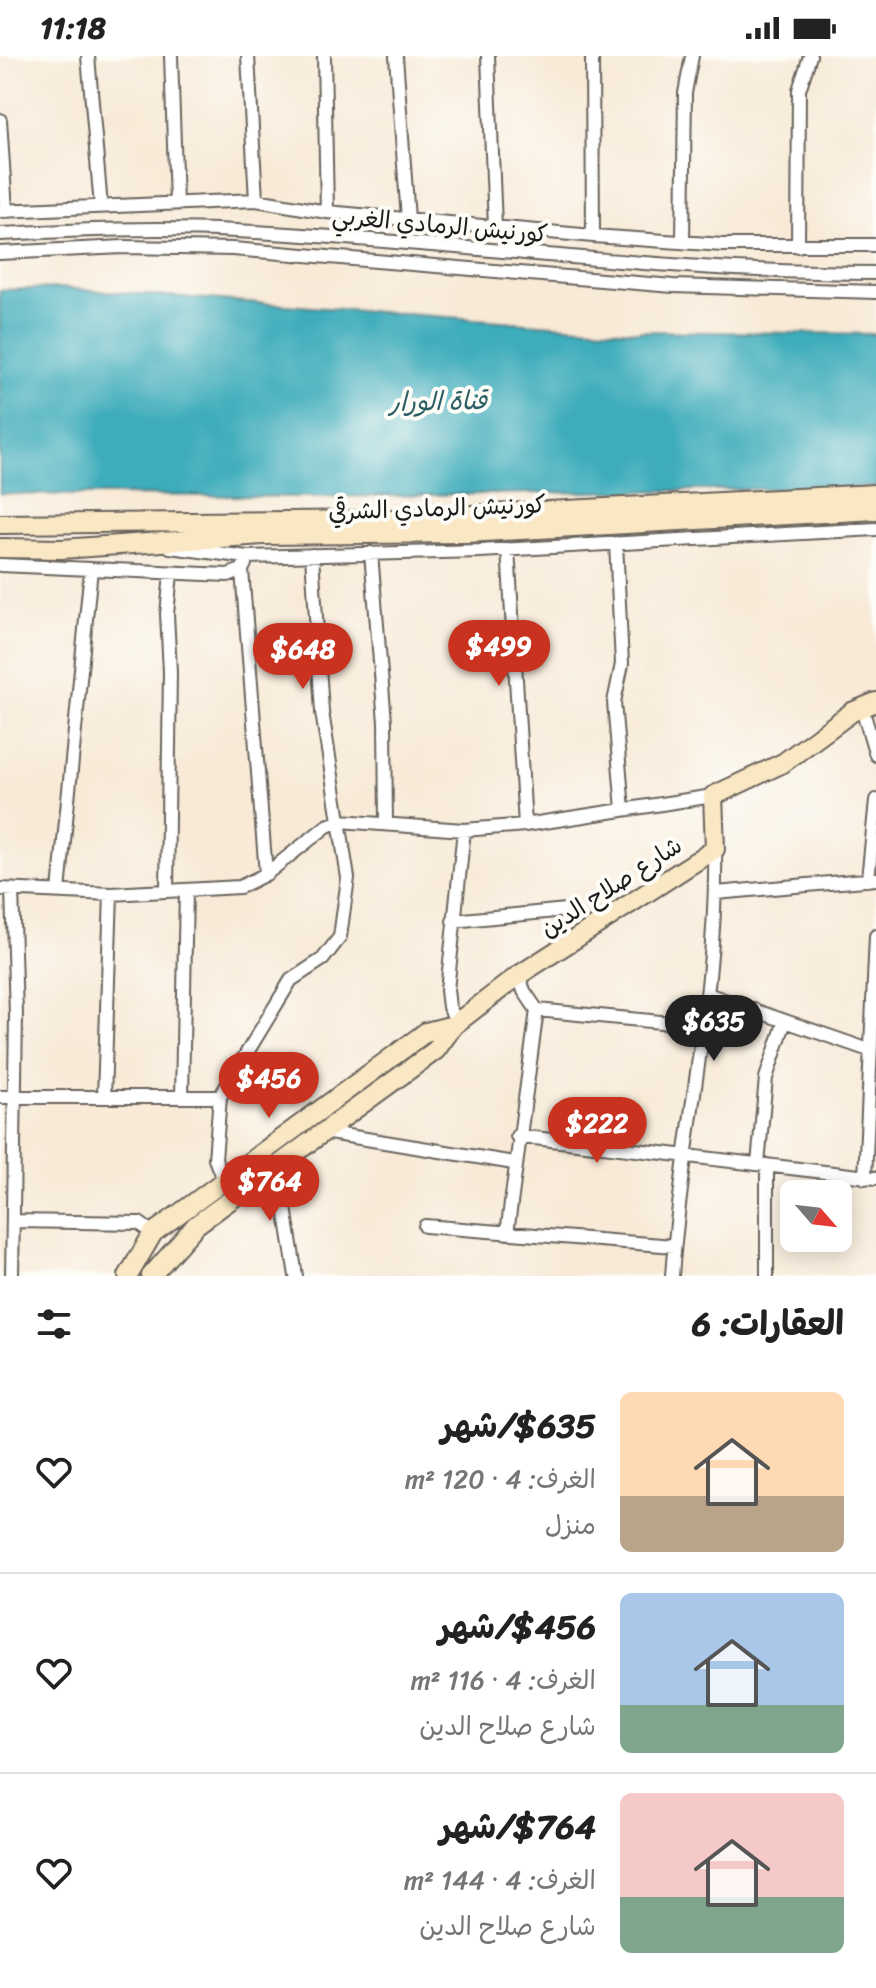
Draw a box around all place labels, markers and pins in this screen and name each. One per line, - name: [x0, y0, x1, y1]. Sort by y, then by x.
- pin: $499: [452, 620, 546, 688]
- pin: $648: [256, 623, 350, 691]
- pin: $635: [667, 995, 761, 1063]
- pin: $456: [222, 1052, 316, 1120]
- pin: $222: [550, 1097, 644, 1165]
- pin: $764: [223, 1155, 317, 1223]

